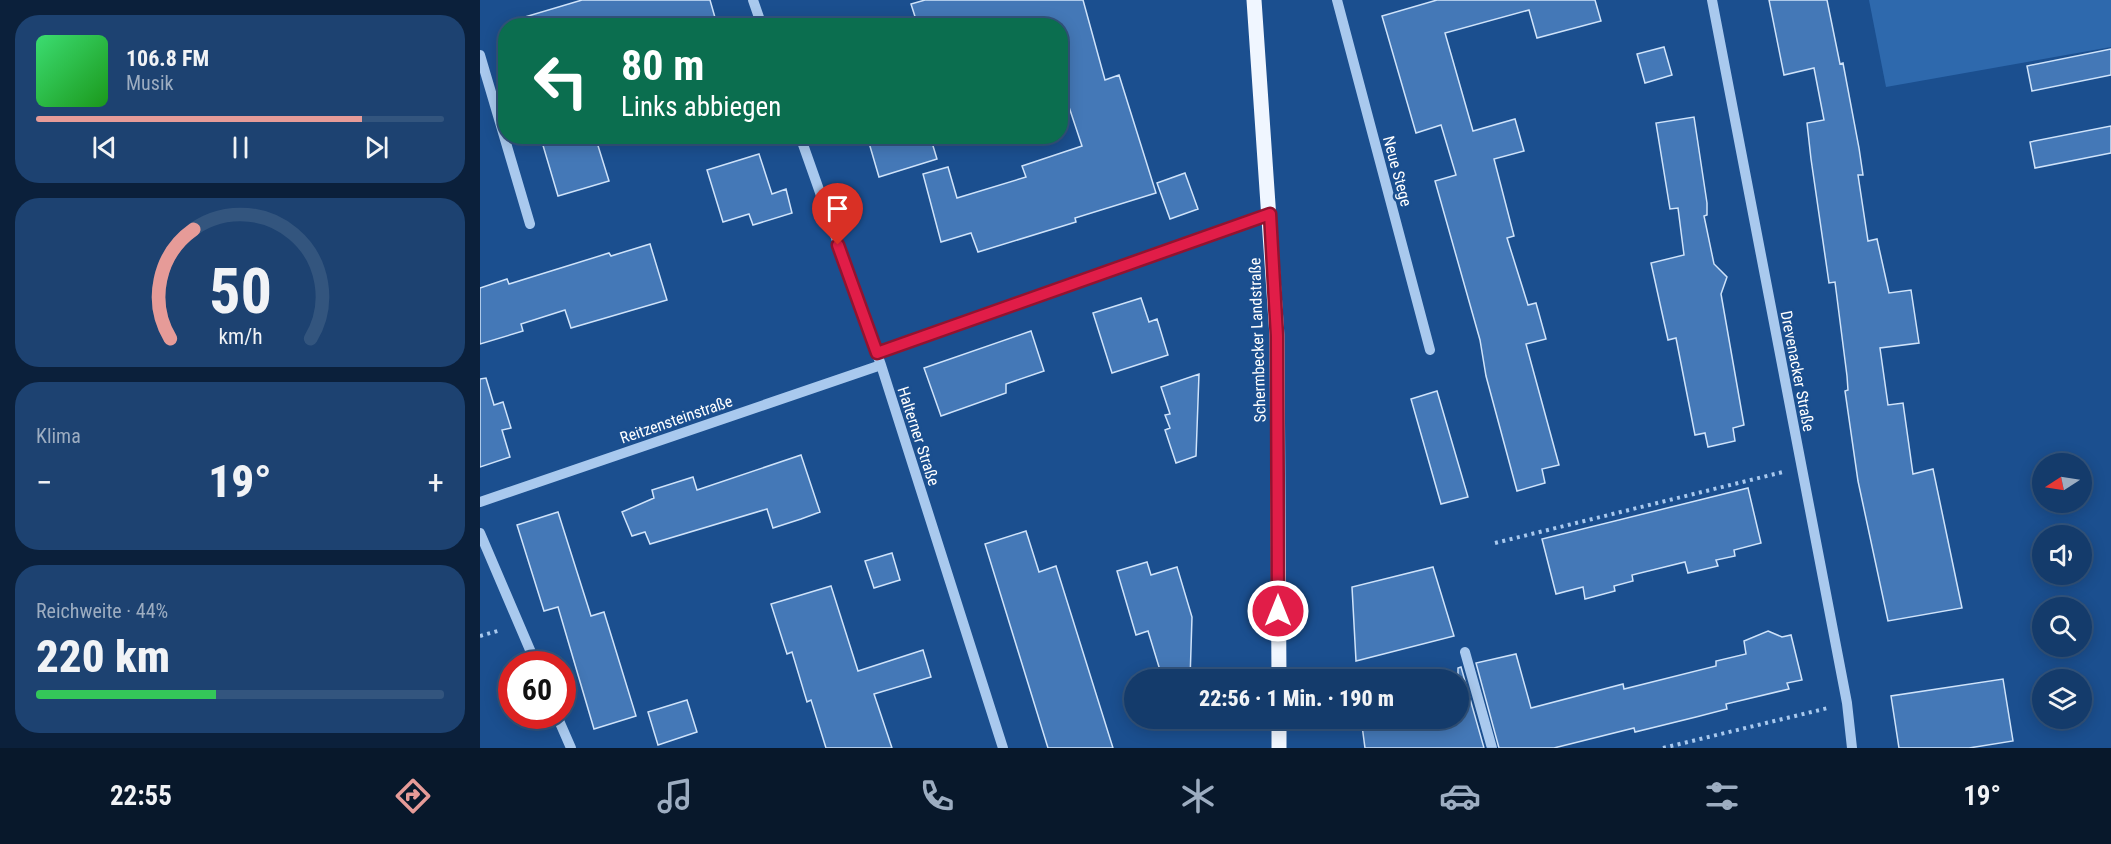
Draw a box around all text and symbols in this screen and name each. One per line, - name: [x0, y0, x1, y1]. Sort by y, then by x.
- text: 80 m: [621, 41, 704, 90]
- icon: left: [522, 42, 600, 120]
- text: 106.8 FM: [126, 46, 209, 71]
- text: Musik: [126, 71, 174, 95]
- text: Links abbiegen: [621, 91, 781, 123]
- icon: previous: [88, 131, 121, 164]
- icon: pause: [224, 131, 257, 164]
- icon: next: [360, 131, 393, 164]
- street label: Neue Stege: [1379, 134, 1416, 208]
- pin: [812, 183, 863, 245]
- icon: arrive: [821, 192, 854, 225]
- text: 50: [208, 256, 272, 329]
- street label: Schermbecker Landstraße: [1245, 257, 1270, 423]
- street label: Drevenacker Straße: [1776, 309, 1819, 433]
- text: km/h: [218, 325, 262, 350]
- street label: Halterner Straße: [894, 384, 944, 488]
- street label: Reitzensteinstraße: [617, 391, 735, 448]
- text: Klima: [36, 424, 81, 448]
- north arrow: [2032, 453, 2092, 513]
- map controls: [2032, 453, 2092, 729]
- text: 19°: [208, 455, 272, 508]
- text: −: [36, 463, 53, 502]
- text: +: [428, 463, 444, 502]
- button: sound: [2032, 525, 2092, 585]
- position arrow: [1246, 579, 1310, 643]
- button: search: [2032, 597, 2092, 657]
- text: Reichweite · 44%: [36, 599, 168, 623]
- text: 220 km: [36, 630, 170, 683]
- speed limit sign: 60: [498, 651, 576, 729]
- button: layers: [2032, 669, 2092, 729]
- text: 22:56 · 1 Min. · 190 m: [1199, 686, 1394, 711]
- icon: directions: [392, 775, 434, 817]
- icon: music: [654, 775, 696, 817]
- icon: phone: [916, 775, 958, 817]
- icon: climate: [1177, 775, 1219, 817]
- icon: car: [1439, 775, 1481, 817]
- icon: filters: [1701, 775, 1743, 817]
- text: 22:55: [110, 780, 172, 812]
- text: 19°: [1963, 780, 2001, 812]

